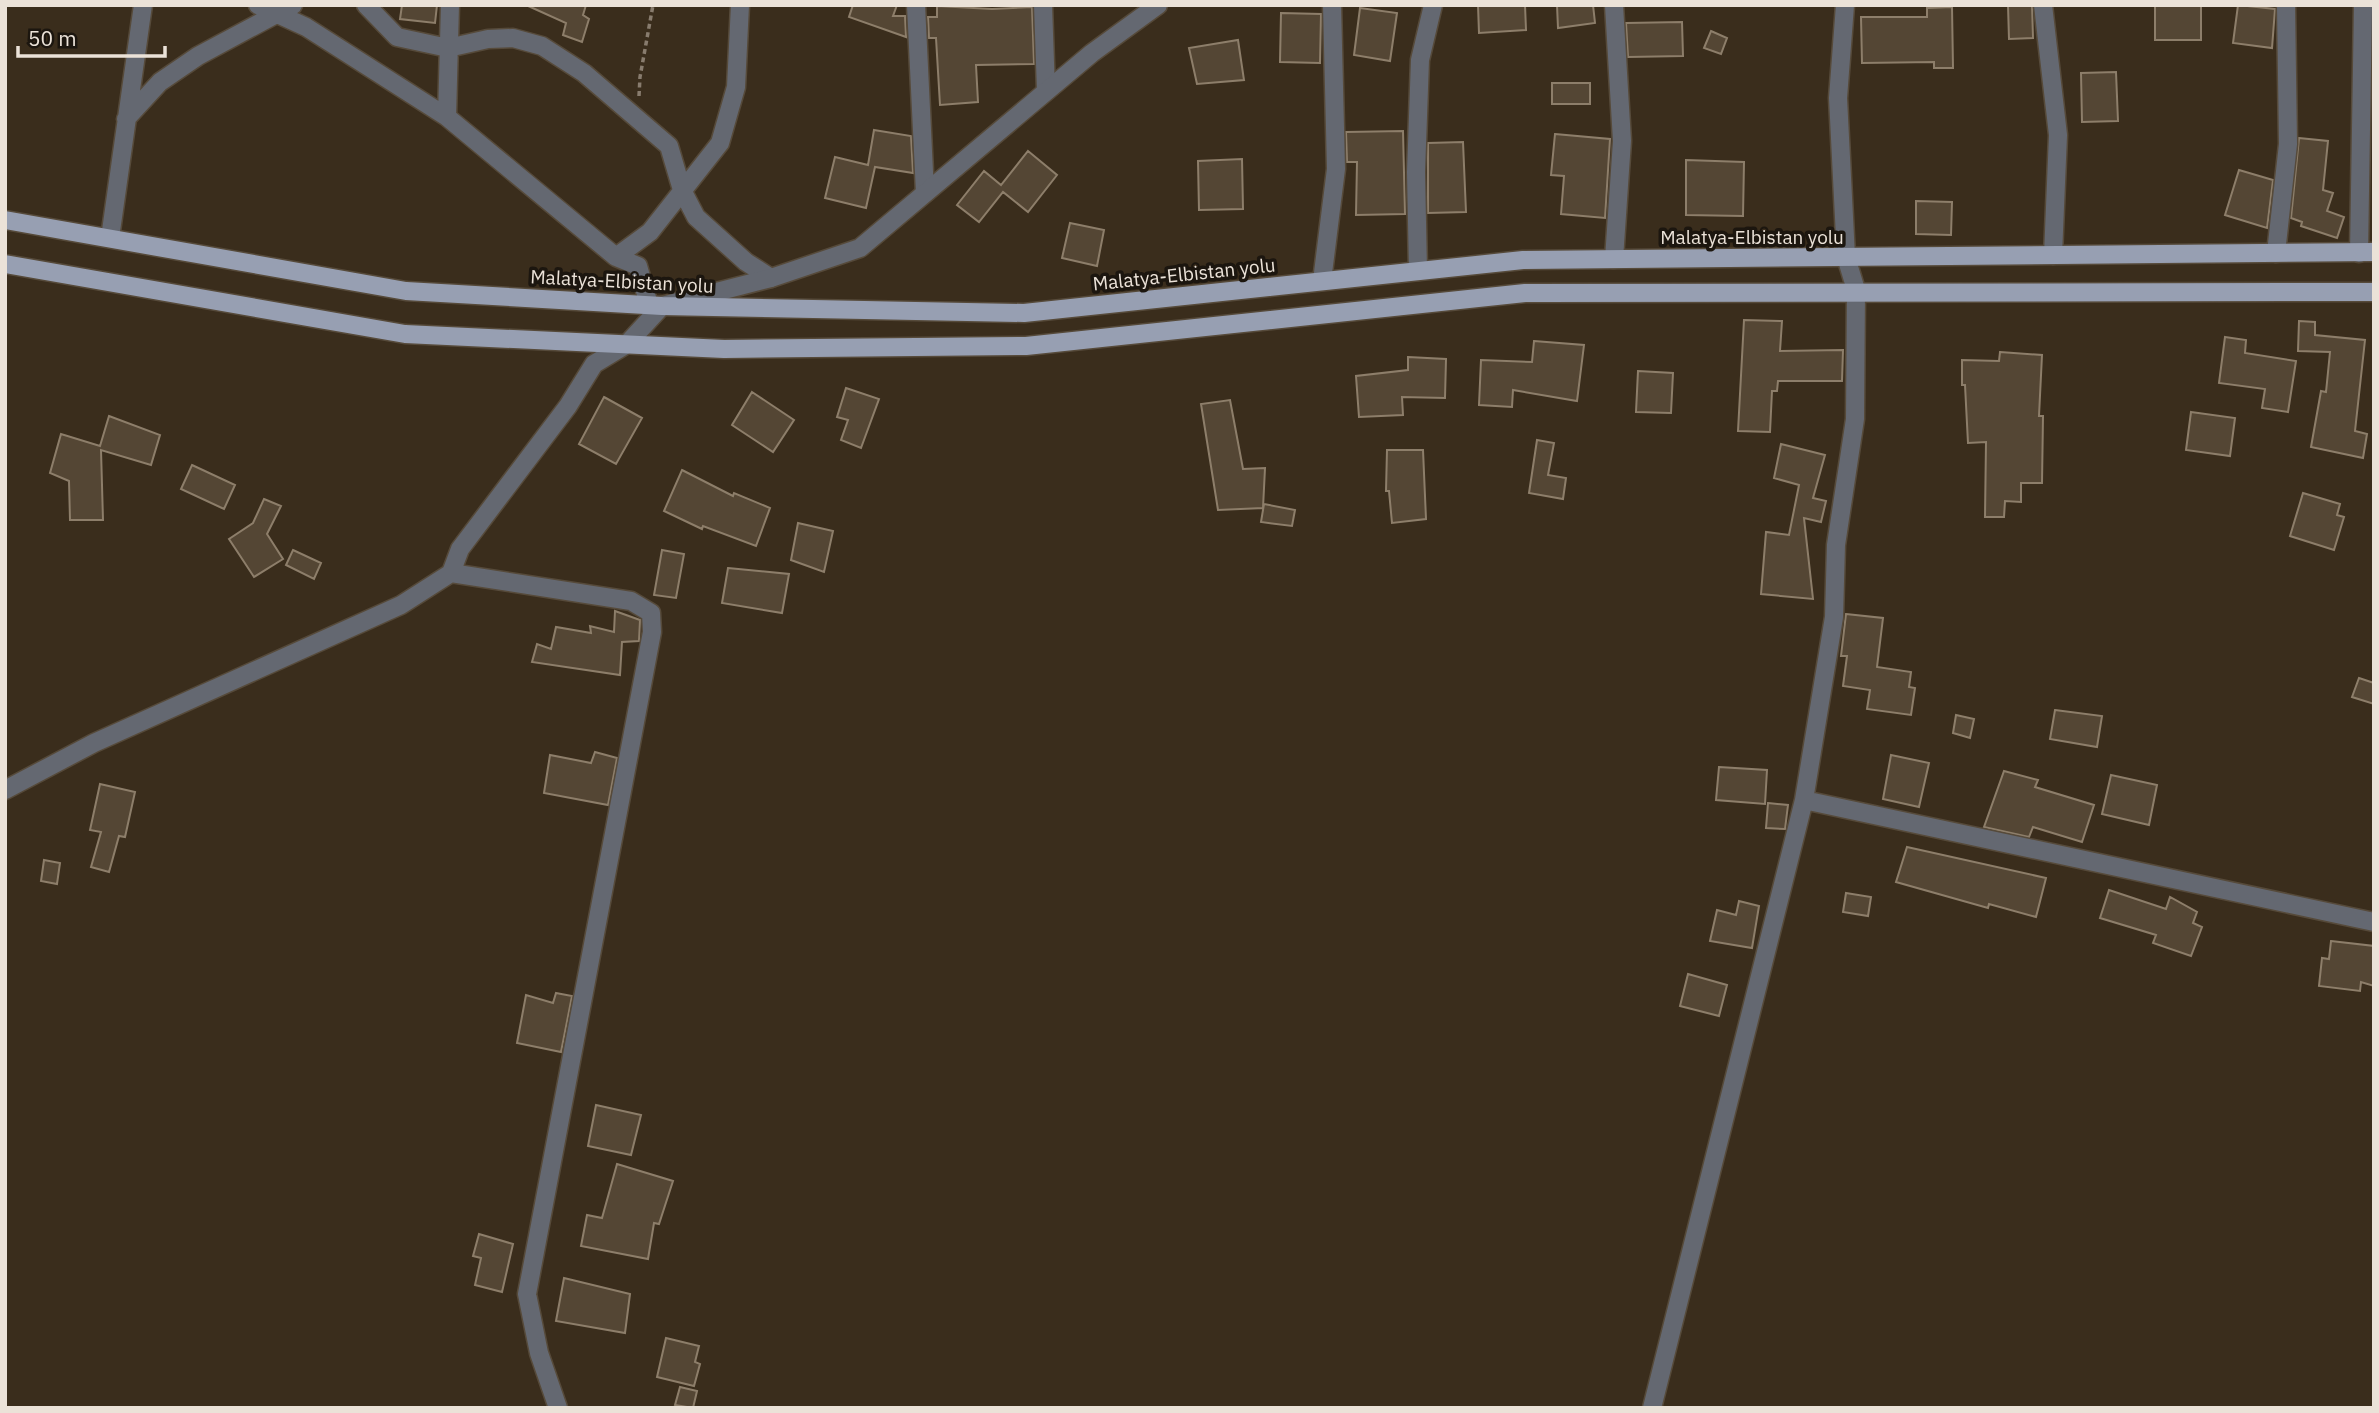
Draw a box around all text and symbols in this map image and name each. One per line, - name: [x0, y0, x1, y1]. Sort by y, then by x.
- scale bar: [18, 14, 164, 58]
- text: 50 m: [28, 24, 77, 52]
- street label: Malatya-Elbistan yolu: [1660, 225, 1844, 249]
- street label: Malatya-Elbistan yolu: [1091, 252, 1277, 296]
- street label: Malatya-Elbistan yolu: [530, 264, 714, 298]

